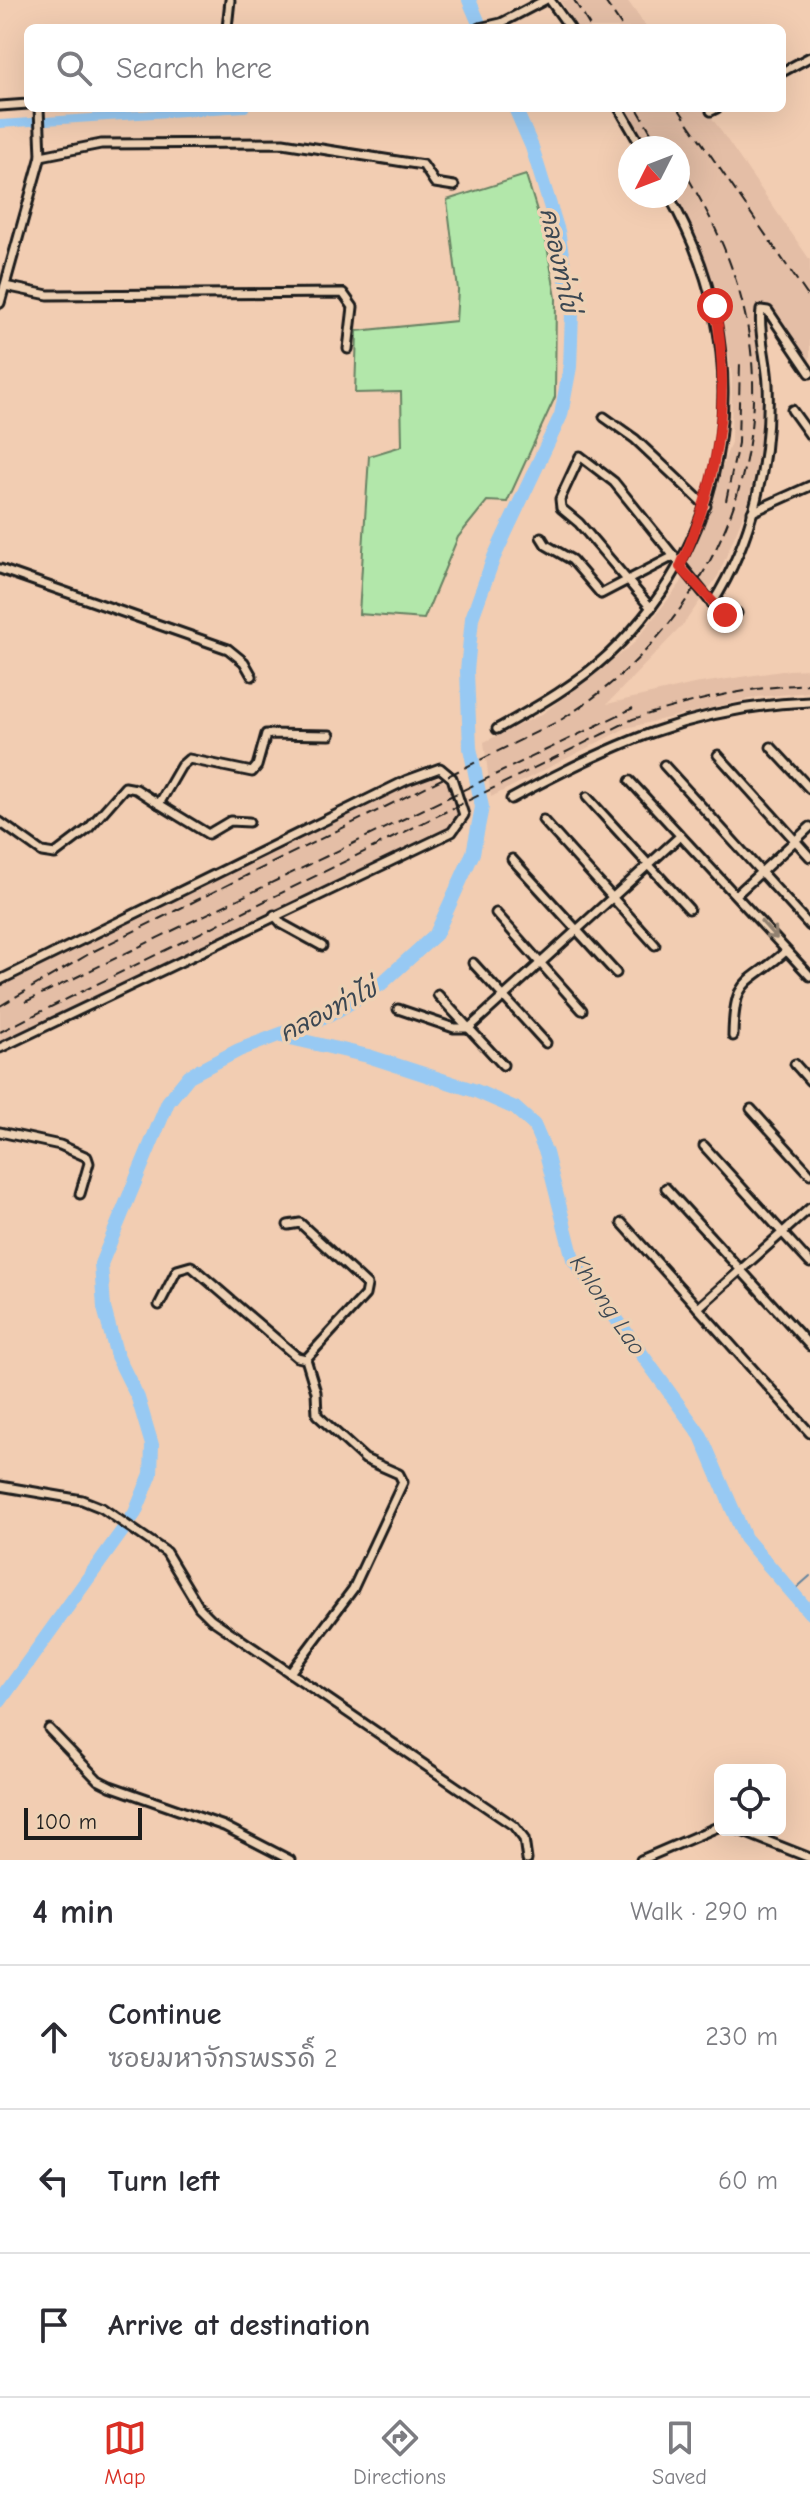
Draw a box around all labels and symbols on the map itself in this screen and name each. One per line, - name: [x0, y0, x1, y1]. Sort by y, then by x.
- north arrow: [618, 136, 690, 208]
- water label: คลองท่าไข่: [534, 205, 587, 319]
- route start: [697, 288, 733, 324]
- route end: [707, 597, 743, 633]
- one-way arrow: [760, 920, 779, 940]
- water label: คลองท่าไข่: [274, 971, 385, 1047]
- water label: Khlong Lao: [564, 1250, 652, 1360]
- scale bar: [24, 1804, 142, 1840]

